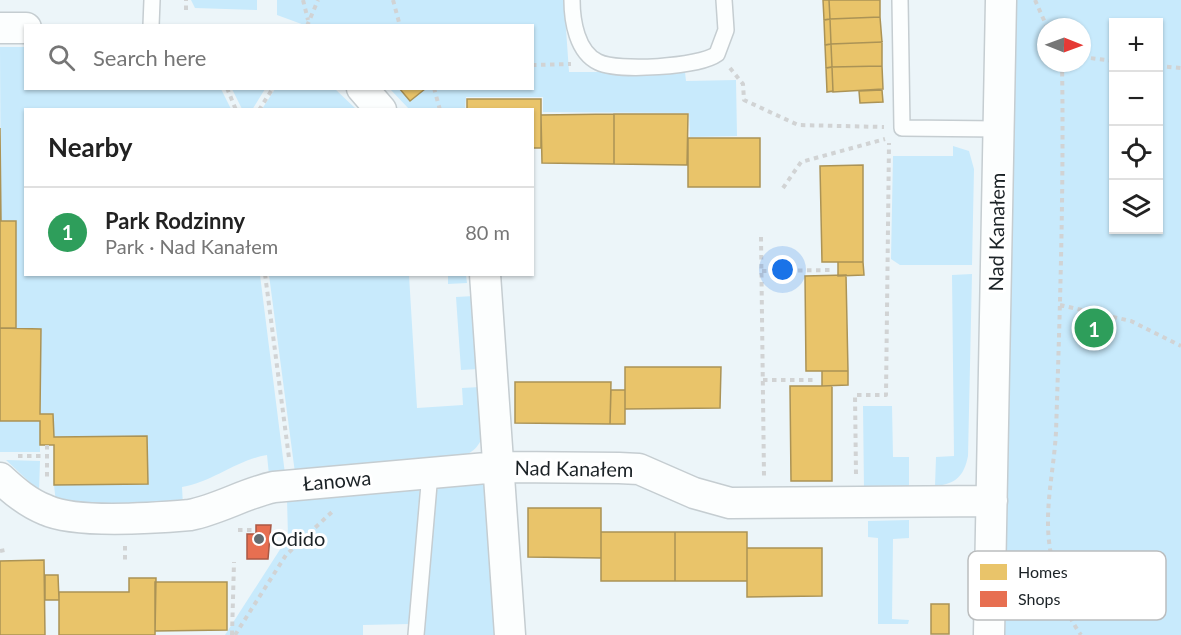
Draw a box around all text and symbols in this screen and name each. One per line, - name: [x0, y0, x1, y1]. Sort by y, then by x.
- north arrow: [1037, 18, 1091, 72]
- map controls: [1109, 18, 1163, 234]
- button: +: [1109, 18, 1163, 72]
- search box: [24, 24, 534, 90]
- icon: search: [45, 41, 78, 74]
- text: Search here: [93, 44, 206, 71]
- button: −: [1109, 72, 1163, 126]
- button: locate: [1109, 126, 1163, 180]
- text: Nearby: [48, 131, 133, 163]
- street label: Nad Kanałem: [983, 172, 1009, 292]
- button: layers: [1109, 180, 1163, 234]
- text: Park Rodzinny: [105, 207, 245, 234]
- text: 1: [62, 220, 73, 244]
- text: 80 m: [465, 220, 510, 244]
- text: Park · Nad Kanałem: [105, 234, 278, 258]
- your location: [768, 255, 797, 284]
- pin: 1: [1074, 306, 1114, 350]
- street label: Nad Kanałem: [514, 455, 634, 481]
- street label: Łanowa: [302, 465, 372, 495]
- place label: Odido: [271, 526, 325, 550]
- marker: Odido: [252, 532, 266, 546]
- legend: [968, 551, 1166, 620]
- text: Homes: [1018, 562, 1068, 581]
- text: Shops: [1018, 589, 1061, 608]

